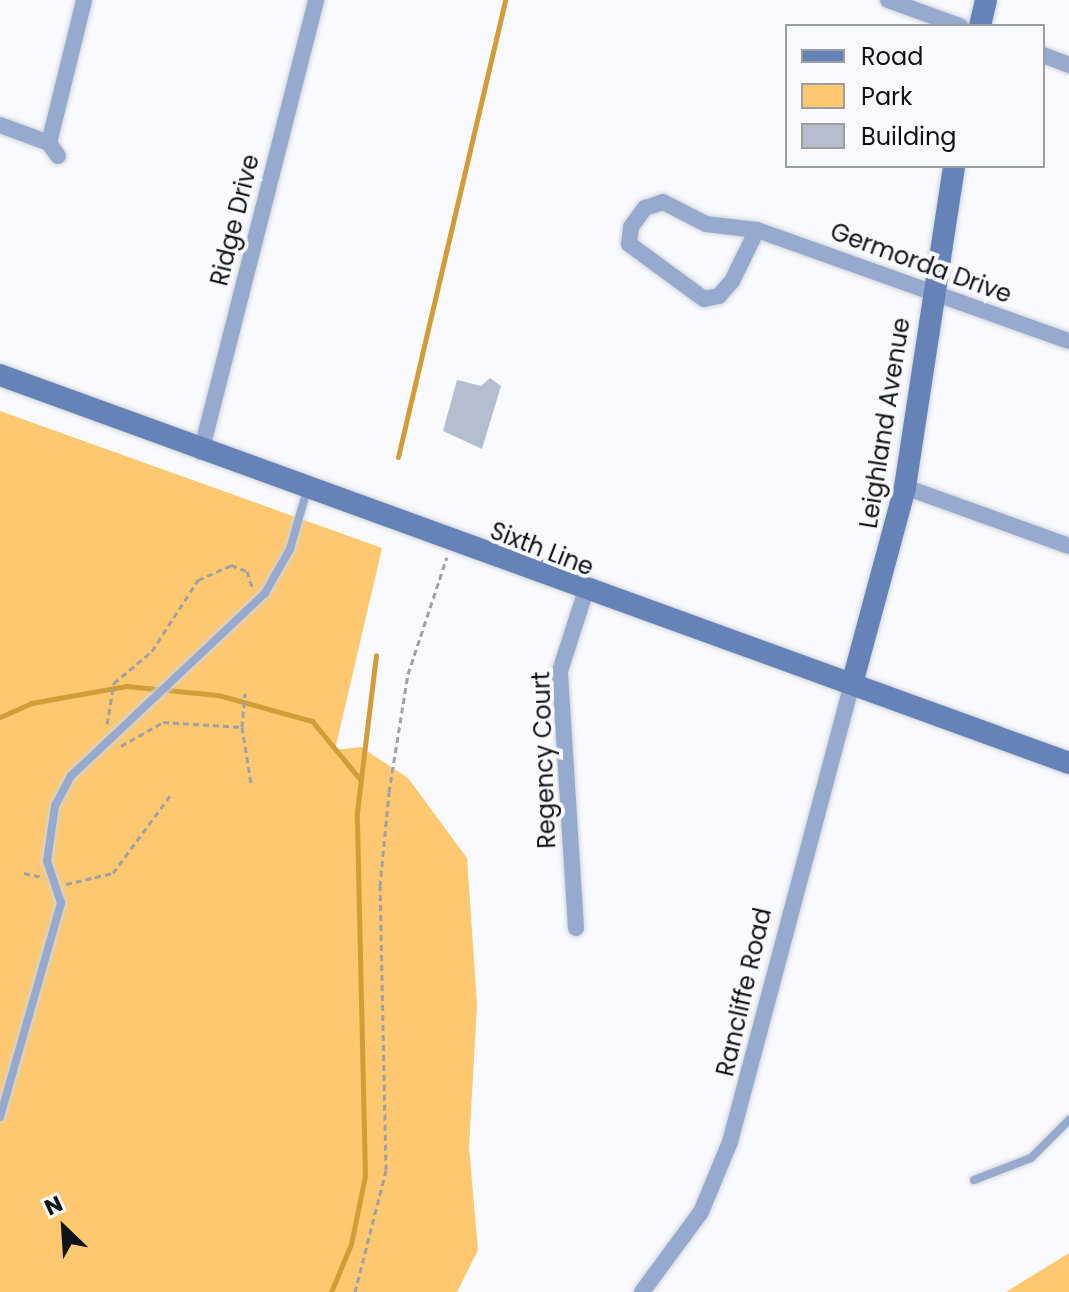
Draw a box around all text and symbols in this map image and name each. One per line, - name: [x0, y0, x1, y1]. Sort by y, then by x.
- legend: [785, 24, 1045, 168]
- text: Road: [861, 40, 923, 73]
- text: Park: [861, 80, 912, 113]
- text: Building: [861, 120, 957, 153]
- street label: Ridge Drive: [205, 151, 265, 289]
- street label: Germorda Drive: [827, 217, 1015, 309]
- street label: Leighland Avenue: [854, 316, 916, 530]
- street label: Sixth Line: [486, 516, 598, 582]
- street label: Regency Court: [527, 671, 561, 849]
- street label: Rancliffe Road: [711, 905, 777, 1079]
- north arrow: [24, 1188, 104, 1268]
- text: N: [40, 1188, 68, 1223]

